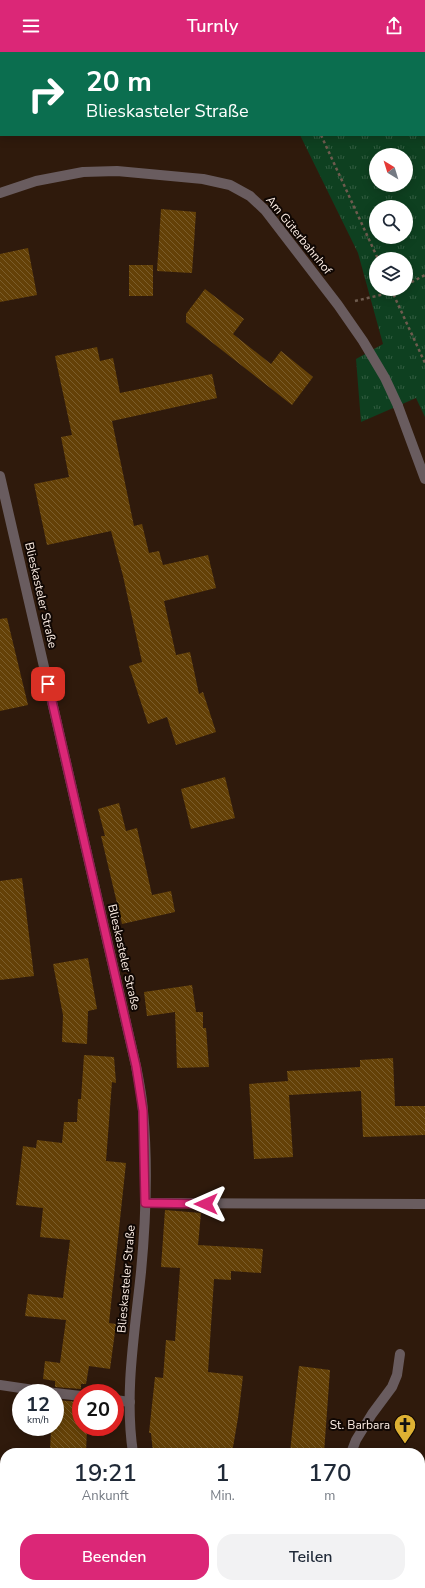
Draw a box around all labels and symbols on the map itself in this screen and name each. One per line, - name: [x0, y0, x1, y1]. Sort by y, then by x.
- north arrow: [369, 148, 413, 192]
- street label: Am Güterbahnhof: [262, 192, 336, 278]
- street label: Blieskasteler Straße: [21, 540, 61, 650]
- pin: [31, 667, 65, 701]
- street label: Blieskasteler Straße: [104, 902, 144, 1012]
- position arrow: [185, 1183, 227, 1225]
- street label: Blieskasteler Straße: [113, 1224, 139, 1334]
- speed limit sign: 20: [72, 1384, 124, 1436]
- church icon: St. Barbara: [392, 1412, 418, 1445]
- place label: St. Barbara: [330, 1417, 390, 1433]

